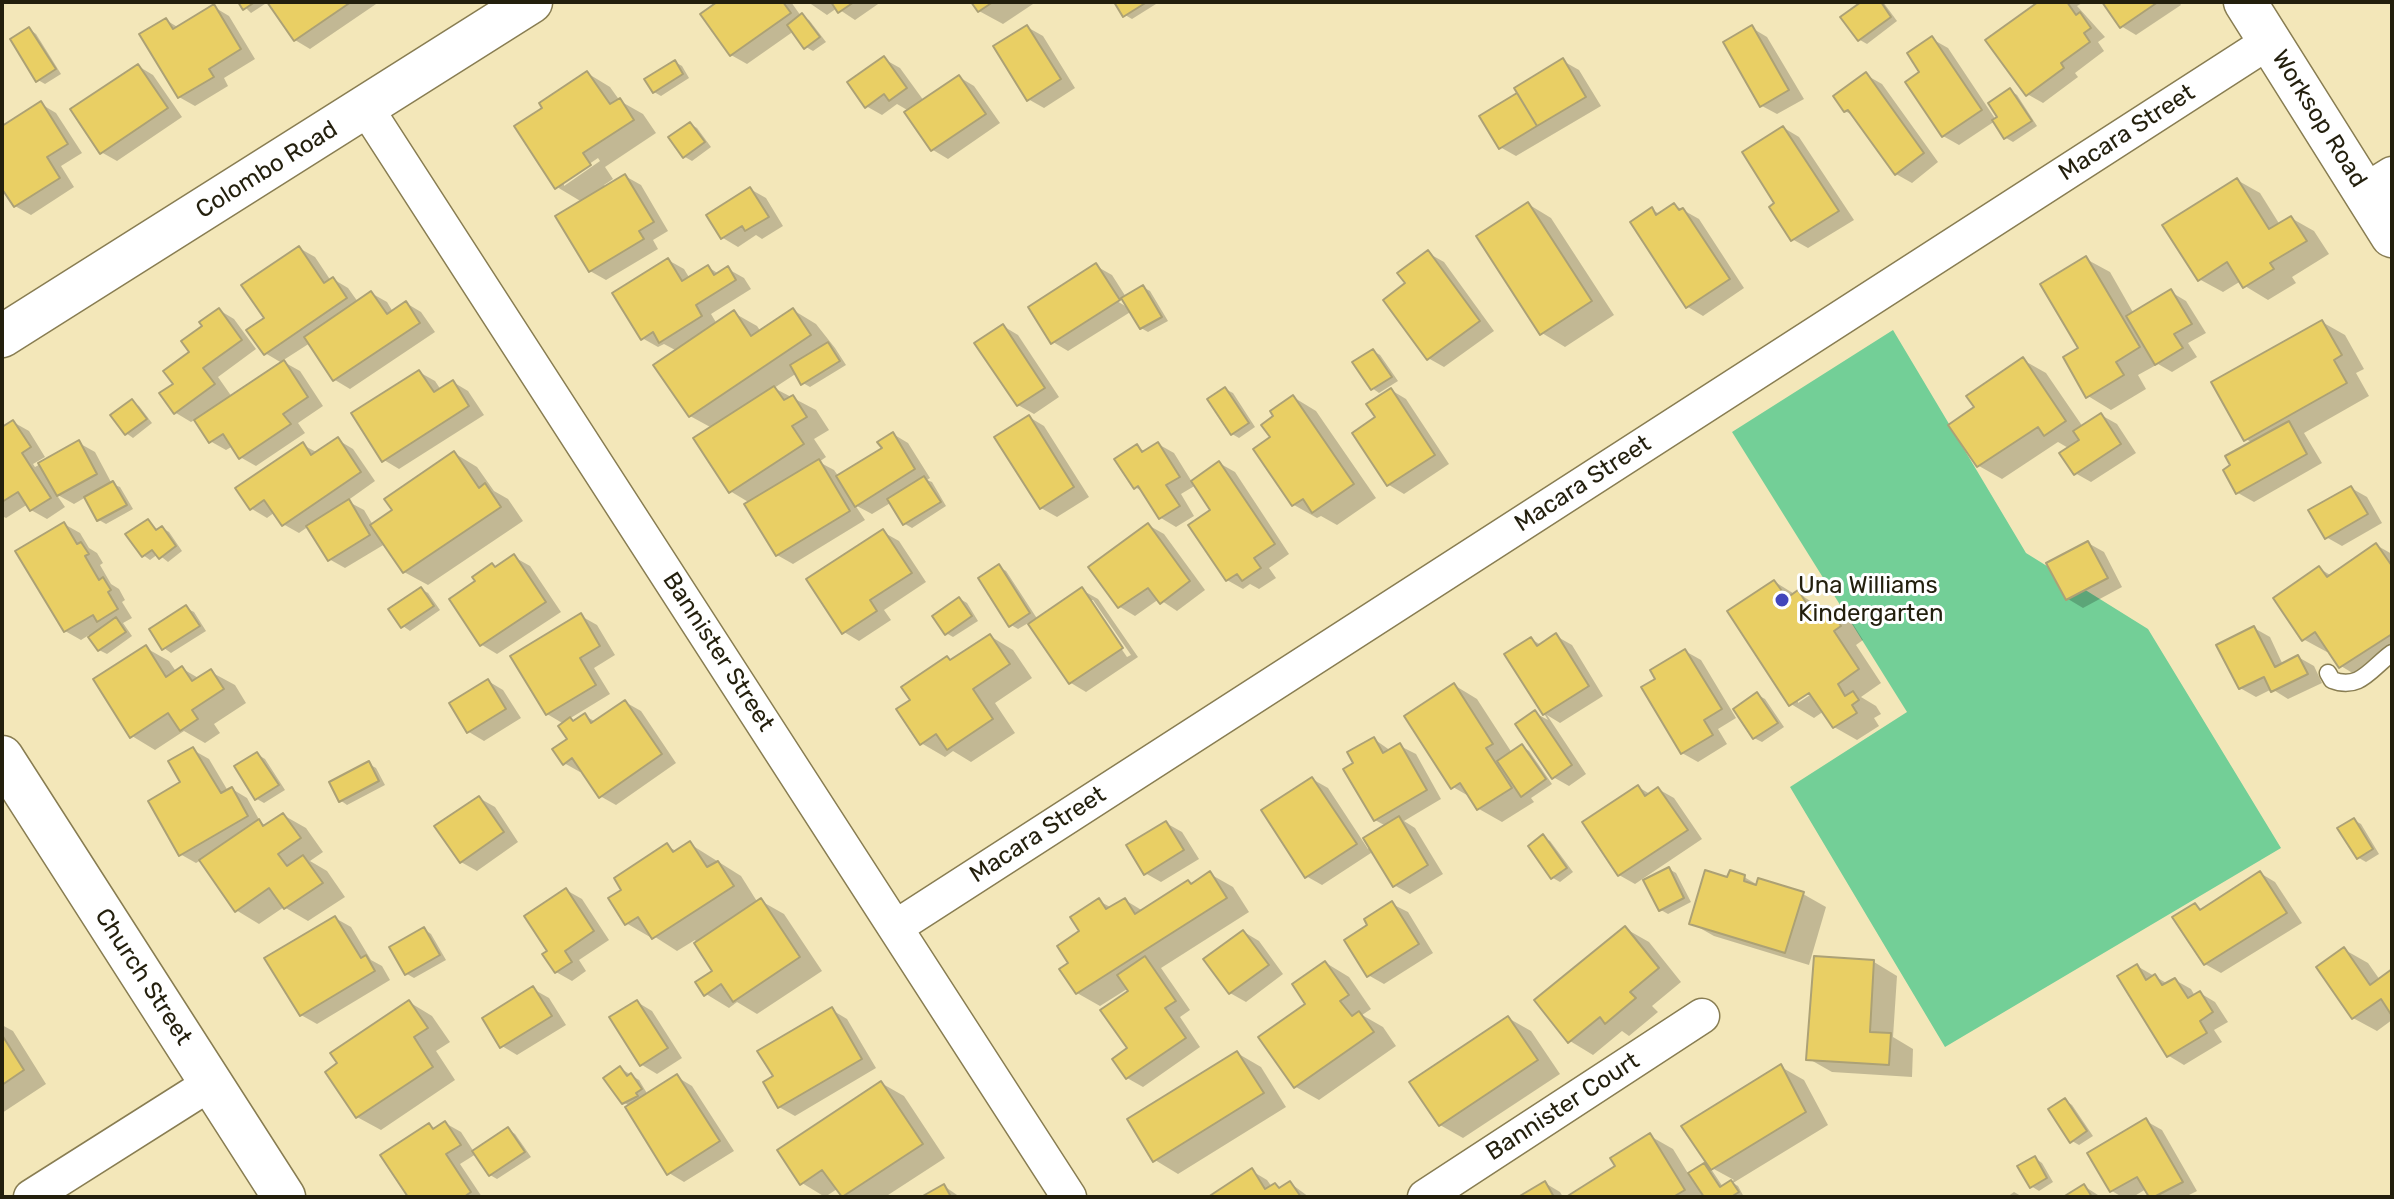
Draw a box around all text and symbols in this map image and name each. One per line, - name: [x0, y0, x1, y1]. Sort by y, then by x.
- street label: Worksop Road: [2265, 45, 2373, 193]
- street label: Macara Street: [2054, 78, 2200, 188]
- street label: Colombo Road: [191, 115, 343, 225]
- street label: Macara Street: [1510, 429, 1656, 539]
- street label: Bannister Street: [656, 567, 780, 737]
- place label: Una Williams Kindergarten: [1798, 572, 1943, 628]
- marker: Una Williams Kindergarten: [1773, 591, 1791, 609]
- street label: Macara Street: [965, 780, 1111, 890]
- street label: Church Street: [88, 903, 198, 1051]
- street label: Bannister Court: [1481, 1047, 1645, 1167]

